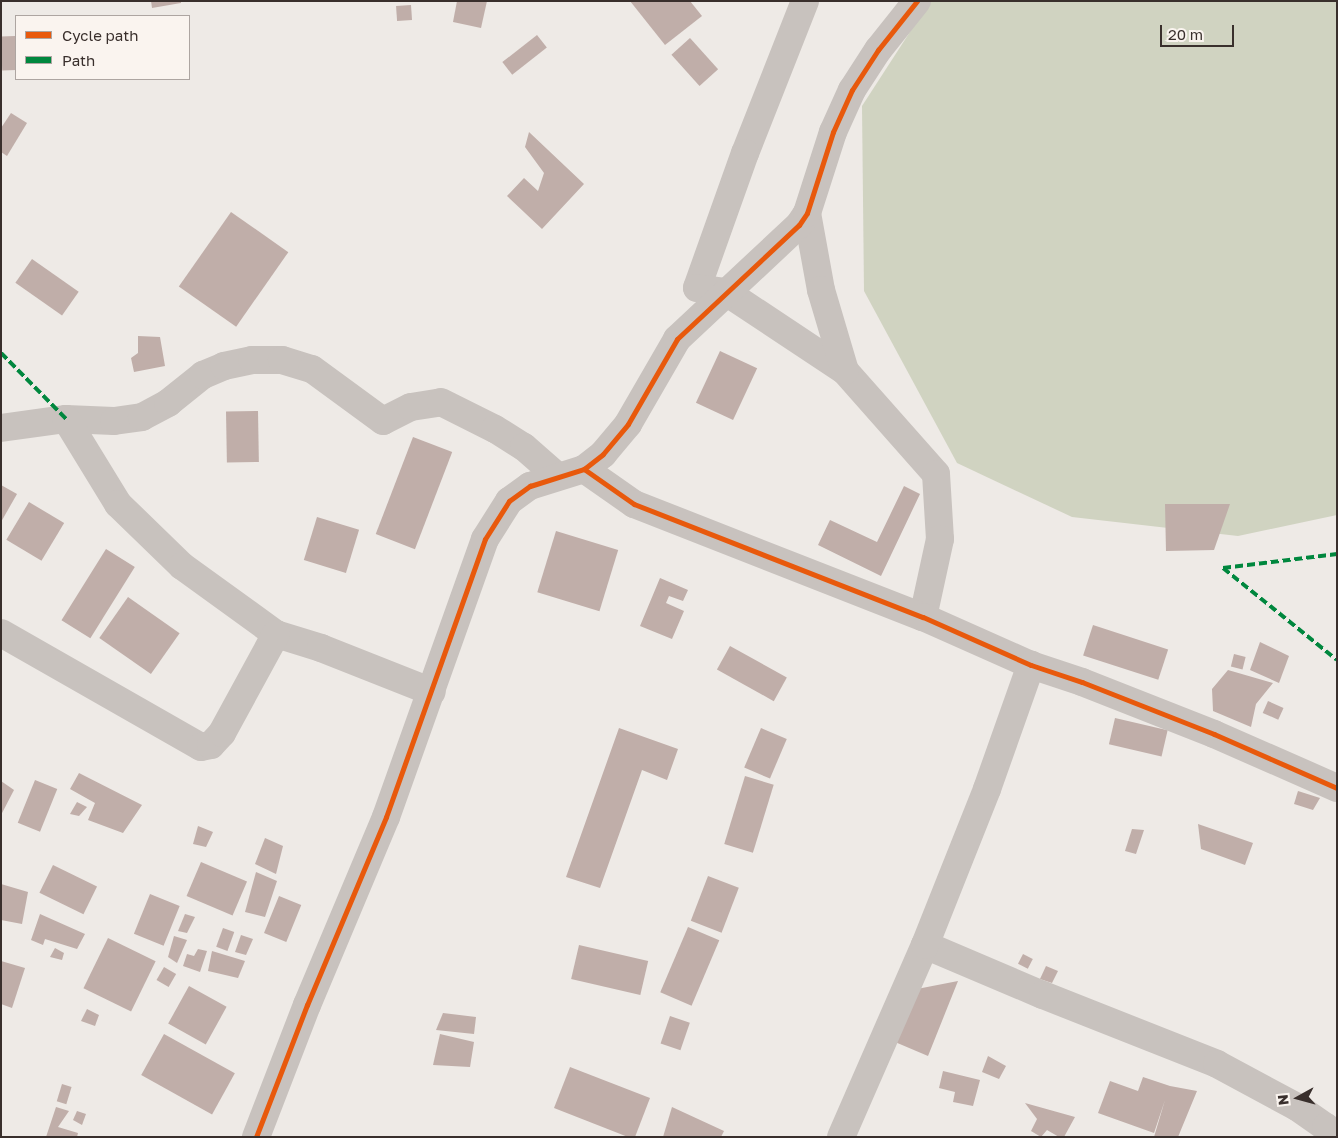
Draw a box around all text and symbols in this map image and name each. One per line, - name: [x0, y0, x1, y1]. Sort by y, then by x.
- legend: [15, 15, 190, 80]
- scale bar: [1163, 15, 1237, 47]
- text: 20 m: [1168, 25, 1203, 43]
- text: Cycle path: [62, 26, 138, 44]
- text: Path: [62, 51, 95, 69]
- north arrow: [1273, 1073, 1323, 1123]
- text: N: [1274, 1094, 1292, 1106]

